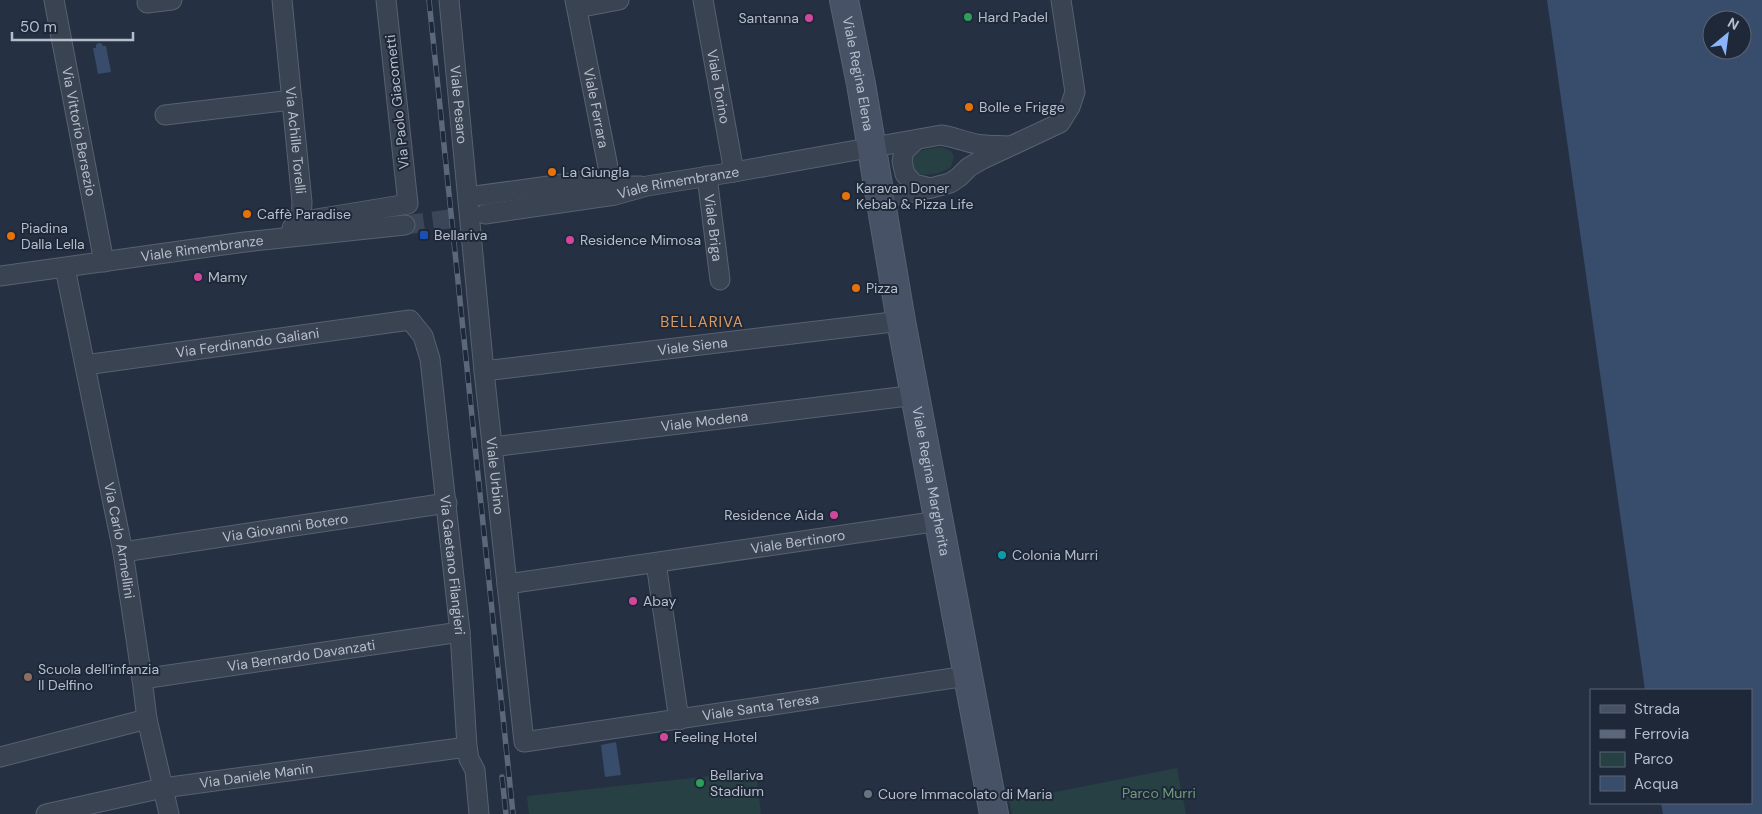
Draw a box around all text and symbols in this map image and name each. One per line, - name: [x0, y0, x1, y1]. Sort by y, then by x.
- place label: Hard Padel: [978, 8, 1048, 26]
- place label: Santanna: [738, 9, 799, 27]
- scale bar: [12, 10, 134, 42]
- north arrow: [1702, 10, 1752, 60]
- marker: Hard Padel: [962, 11, 974, 23]
- marker: Santanna: [803, 12, 815, 24]
- text: N: [1724, 13, 1742, 34]
- street label: Viale Regina Elena: [839, 15, 878, 132]
- text: 50 m: [20, 17, 57, 37]
- street label: Via Paolo Giacometti: [381, 34, 413, 170]
- street label: Viale Torino: [703, 48, 734, 125]
- street label: Viale Pesaro: [446, 64, 472, 145]
- street label: Via Vittorio Bersezio: [58, 65, 100, 198]
- street label: Viale Ferrara: [580, 66, 613, 149]
- street label: Via Achille Torelli: [282, 86, 310, 195]
- place label: Bolle e Frigge: [979, 98, 1065, 116]
- marker: Bolle e Frigge: [963, 101, 975, 113]
- street label: Viale Rimembranze: [615, 162, 741, 203]
- place label: La Giungla: [562, 163, 629, 181]
- marker: La Giungla: [546, 166, 558, 178]
- place label: Karavan Doner Kebab & Pizza Life: [856, 179, 973, 213]
- marker: Karavan Doner Kebab & Pizza Life: [840, 190, 852, 202]
- street label: Viale Briga: [700, 193, 727, 262]
- place label: Caffè Paradise: [257, 205, 351, 223]
- marker: Caffè Paradise: [241, 208, 253, 220]
- place label: Piadina Dalla Lella: [21, 219, 85, 253]
- place label: Bellariva: [434, 226, 487, 244]
- marker: Bellariva: [418, 229, 430, 241]
- marker: Piadina Dalla Lella: [5, 230, 17, 242]
- street label: Viale Rimembranze: [140, 231, 264, 265]
- place label: Residence Mimosa: [580, 231, 701, 249]
- marker: Residence Mimosa: [564, 234, 576, 246]
- place label: Mamy: [208, 268, 248, 286]
- marker: Mamy: [192, 271, 204, 283]
- place label: Pizza: [866, 279, 898, 297]
- marker: Pizza: [850, 282, 862, 294]
- district label: BELLARIVA: [660, 312, 744, 332]
- street label: Via Ferdinando Galiani: [175, 324, 320, 361]
- street label: Viale Siena: [657, 333, 728, 359]
- street label: Viale Regina Margherita: [908, 405, 954, 557]
- street label: Viale Modena: [660, 407, 749, 435]
- street label: Viale Urbino: [482, 436, 508, 516]
- street label: Via Carlo Armellini: [100, 481, 139, 600]
- street label: Via Gaetano Filangieri: [436, 494, 469, 635]
- place label: Residence Aida: [724, 506, 824, 524]
- street label: Via Giovanni Botero: [221, 509, 349, 546]
- marker: Residence Aida: [828, 509, 840, 521]
- street label: Viale Bertinoro: [749, 526, 846, 557]
- place label: Colonia Murri: [1012, 546, 1098, 564]
- marker: Colonia Murri: [996, 549, 1008, 561]
- place label: Abay: [643, 592, 676, 610]
- marker: Abay: [627, 595, 639, 607]
- street label: Via Bernardo Davanzati: [226, 636, 377, 675]
- place label: Scuola dell'infanzia Il Delfino: [38, 660, 159, 694]
- marker: Scuola dell'infanzia Il Delfino: [22, 671, 34, 683]
- street label: Viale Santa Teresa: [701, 689, 820, 724]
- legend: [1590, 689, 1752, 804]
- text: Strada: [1634, 699, 1680, 719]
- text: Ferrovia: [1634, 724, 1689, 744]
- place label: Feeling Hotel: [674, 728, 757, 746]
- marker: Feeling Hotel: [658, 731, 670, 743]
- text: Parco: [1634, 749, 1673, 769]
- street label: Via Daniele Manin: [198, 759, 314, 792]
- place label: Bellariva Stadium: [710, 766, 764, 800]
- text: Acqua: [1634, 774, 1678, 794]
- marker: Bellariva Stadium: [694, 777, 706, 789]
- park label: Parco Murri: [1122, 784, 1196, 802]
- place label: Cuore Immacolato di Maria: [878, 785, 1052, 803]
- marker: Cuore Immacolato di Maria: [862, 788, 874, 800]

